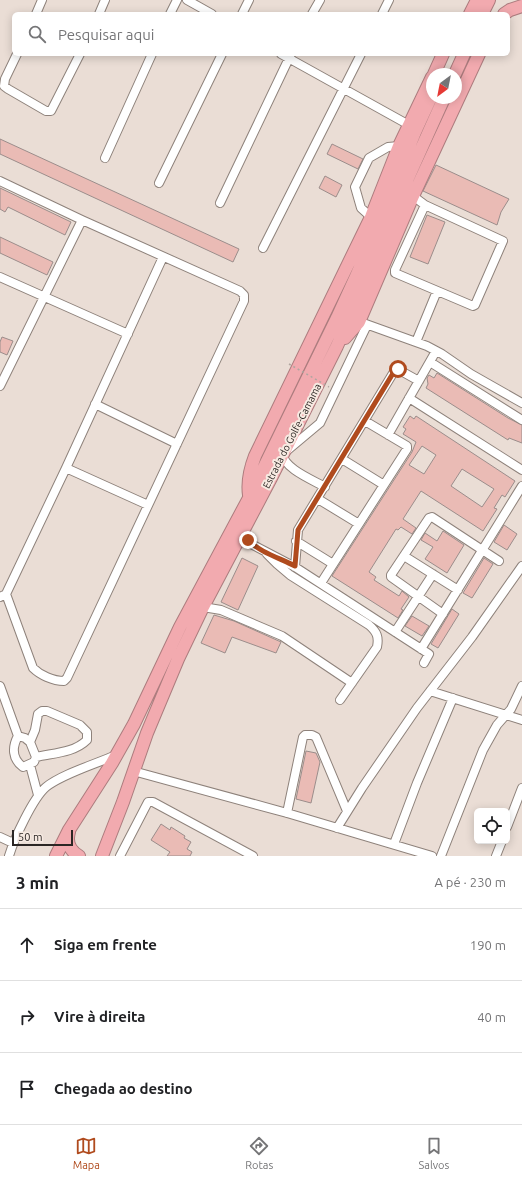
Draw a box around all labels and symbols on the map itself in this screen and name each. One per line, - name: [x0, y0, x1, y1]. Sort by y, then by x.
- north arrow: [426, 68, 462, 104]
- route start: [389, 360, 407, 378]
- street label: Estrada do Golfe-Camama: [261, 382, 323, 490]
- route end: [239, 531, 257, 549]
- scale bar: [12, 828, 73, 847]

